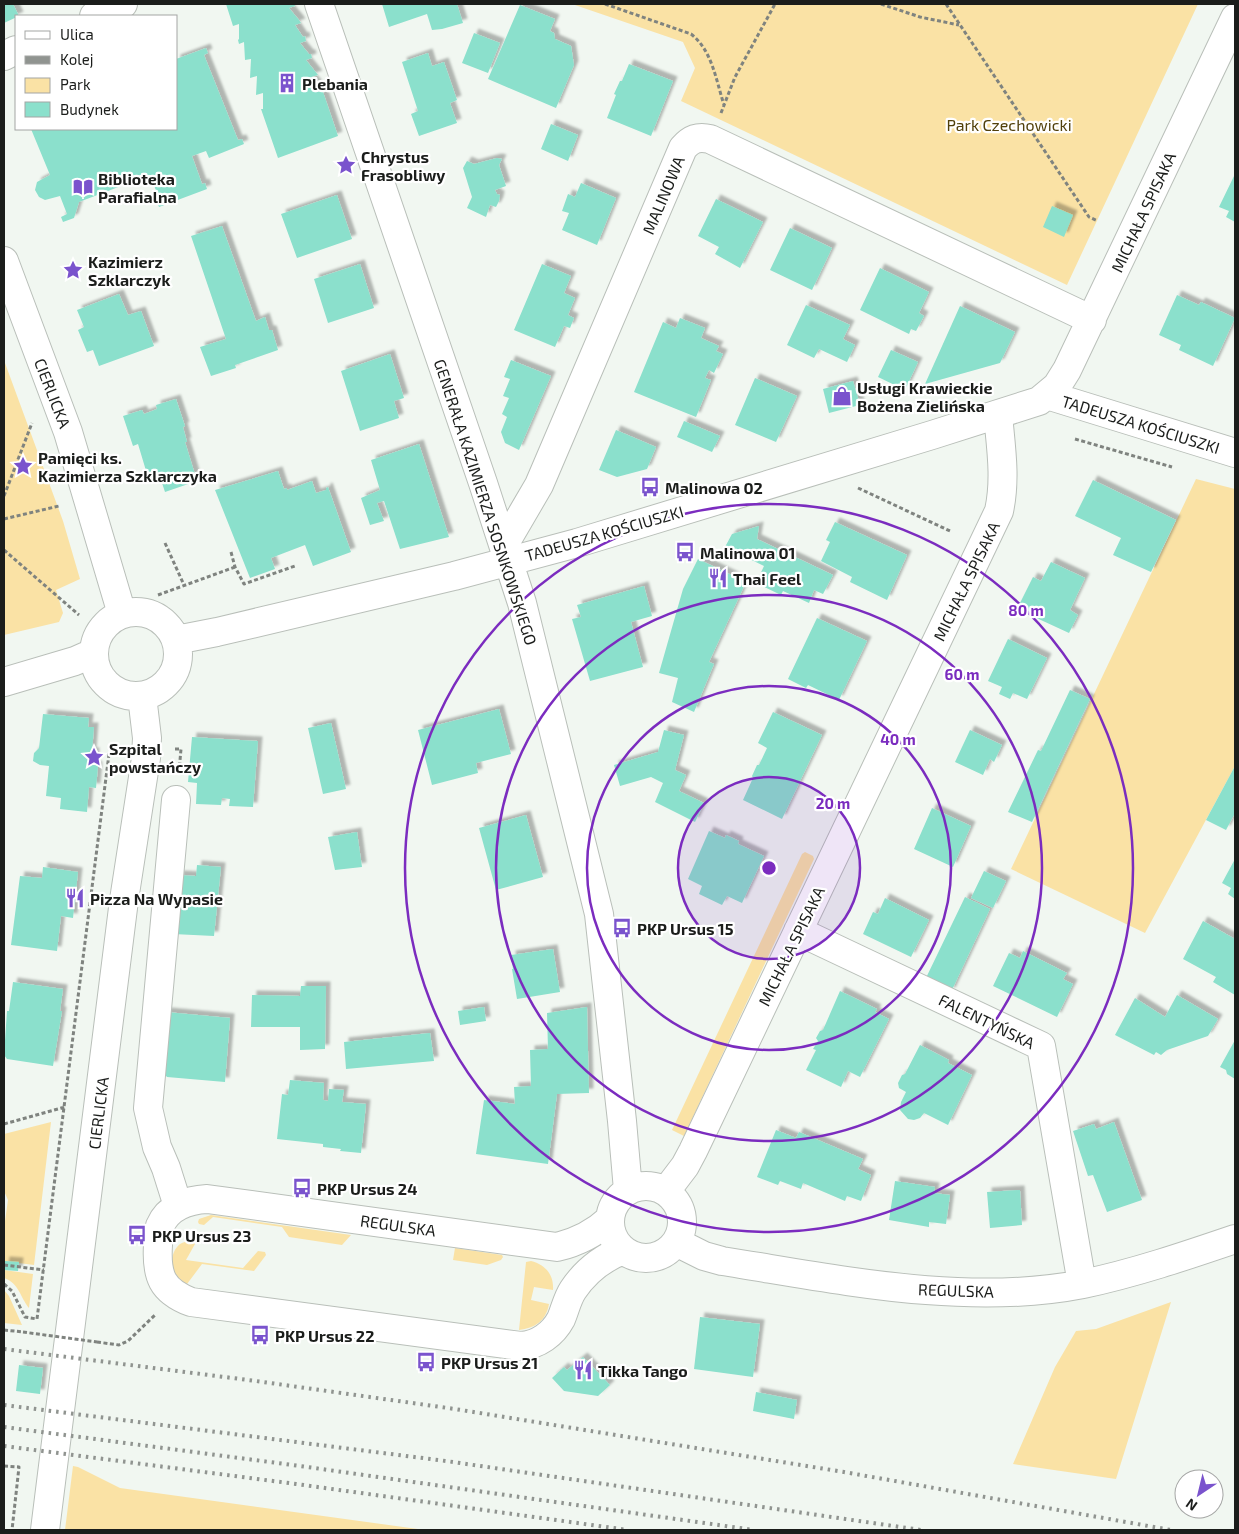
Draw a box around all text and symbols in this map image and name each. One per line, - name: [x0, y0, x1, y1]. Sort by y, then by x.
- legend: [15, 15, 178, 130]
- text: Ulica: [60, 25, 94, 43]
- text: Kolej: [60, 50, 93, 69]
- building icon: Plebania: [276, 72, 298, 94]
- place label: Plebania: [302, 74, 368, 93]
- text: Park: [60, 75, 91, 93]
- text: Budynek: [60, 100, 119, 118]
- park label: Park Czechowicki: [946, 115, 1072, 134]
- place label: Chrystus Frasobliwy: [361, 147, 445, 185]
- street label: MICHAŁA SPISAKA: [1107, 149, 1179, 275]
- street label: MALINOWA: [638, 153, 688, 237]
- place icon: Chrystus Frasobliwy: [335, 154, 357, 176]
- place label: Biblioteka Parafialna: [98, 169, 177, 206]
- library icon: Biblioteka Parafialna: [72, 176, 94, 198]
- place label: Kazimierz Szklarczyk: [88, 252, 170, 290]
- place icon: Kazimierz Szklarczyk: [62, 259, 84, 281]
- street label: CIERLICKA: [31, 355, 75, 431]
- street label: GENERAŁA KAZIMIERZA SOSNKOWSKIEGO: [431, 357, 541, 647]
- place label: Usługi Krawieckie Bożena Zielińska: [857, 378, 993, 415]
- shop icon: Usługi Krawieckie Bożena Zielińska: [831, 385, 853, 407]
- street label: TADEUSZA KOŚCIUSZKI: [1060, 391, 1222, 457]
- place label: Pamięci ks. Kazimierza Szklarczyka: [38, 448, 217, 486]
- place icon: Pamięci ks. Kazimierza Szklarczyka: [12, 455, 34, 477]
- bus stop icon: Malinowa 02: [639, 476, 661, 498]
- place label: Malinowa 02: [665, 478, 763, 497]
- street label: TADEUSZA KOŚCIUSZKI: [522, 501, 686, 565]
- street label: MICHAŁA SPISAKA: [929, 518, 1003, 644]
- bus stop icon: Malinowa 01: [674, 541, 696, 563]
- place label: Malinowa 01: [700, 543, 796, 562]
- restaurant icon: Thai Feel: [707, 567, 729, 589]
- place label: Thai Feel: [733, 569, 802, 588]
- text: 80 m: [1008, 601, 1044, 619]
- text: 60 m: [945, 665, 979, 683]
- text: 40 m: [880, 730, 916, 748]
- place label: Szpital powstańczy: [109, 739, 201, 777]
- place icon: Szpital powstańczy: [83, 746, 105, 768]
- text: 20 m: [816, 794, 850, 812]
- centre of rings: [760, 859, 778, 877]
- street label: MICHAŁA SPISAKA: [754, 883, 828, 1009]
- restaurant icon: Pizza Na Wypasie: [64, 887, 86, 909]
- place label: Pizza Na Wypasie: [90, 889, 223, 909]
- bus stop icon: PKP Ursus 15: [611, 917, 633, 939]
- place label: PKP Ursus 15: [637, 919, 734, 938]
- street label: FALENTYŃSKA: [936, 990, 1038, 1052]
- street label: CIERLICKA: [84, 1076, 112, 1150]
- bus stop icon: PKP Ursus 24: [291, 1177, 313, 1199]
- place label: PKP Ursus 24: [317, 1179, 417, 1198]
- street label: REGULSKA: [359, 1210, 437, 1240]
- bus stop icon: PKP Ursus 23: [126, 1224, 148, 1246]
- place label: PKP Ursus 23: [152, 1226, 251, 1245]
- street label: REGULSKA: [918, 1279, 994, 1301]
- bus stop icon: PKP Ursus 22: [249, 1324, 271, 1346]
- place label: PKP Ursus 22: [275, 1326, 374, 1345]
- bus stop icon: PKP Ursus 21: [415, 1351, 437, 1373]
- place label: PKP Ursus 21: [441, 1353, 538, 1372]
- restaurant icon: Tikka Tango: [572, 1359, 594, 1381]
- place label: Tikka Tango: [598, 1361, 688, 1380]
- north arrow: [1174, 1469, 1224, 1519]
- text: N: [1182, 1495, 1200, 1515]

